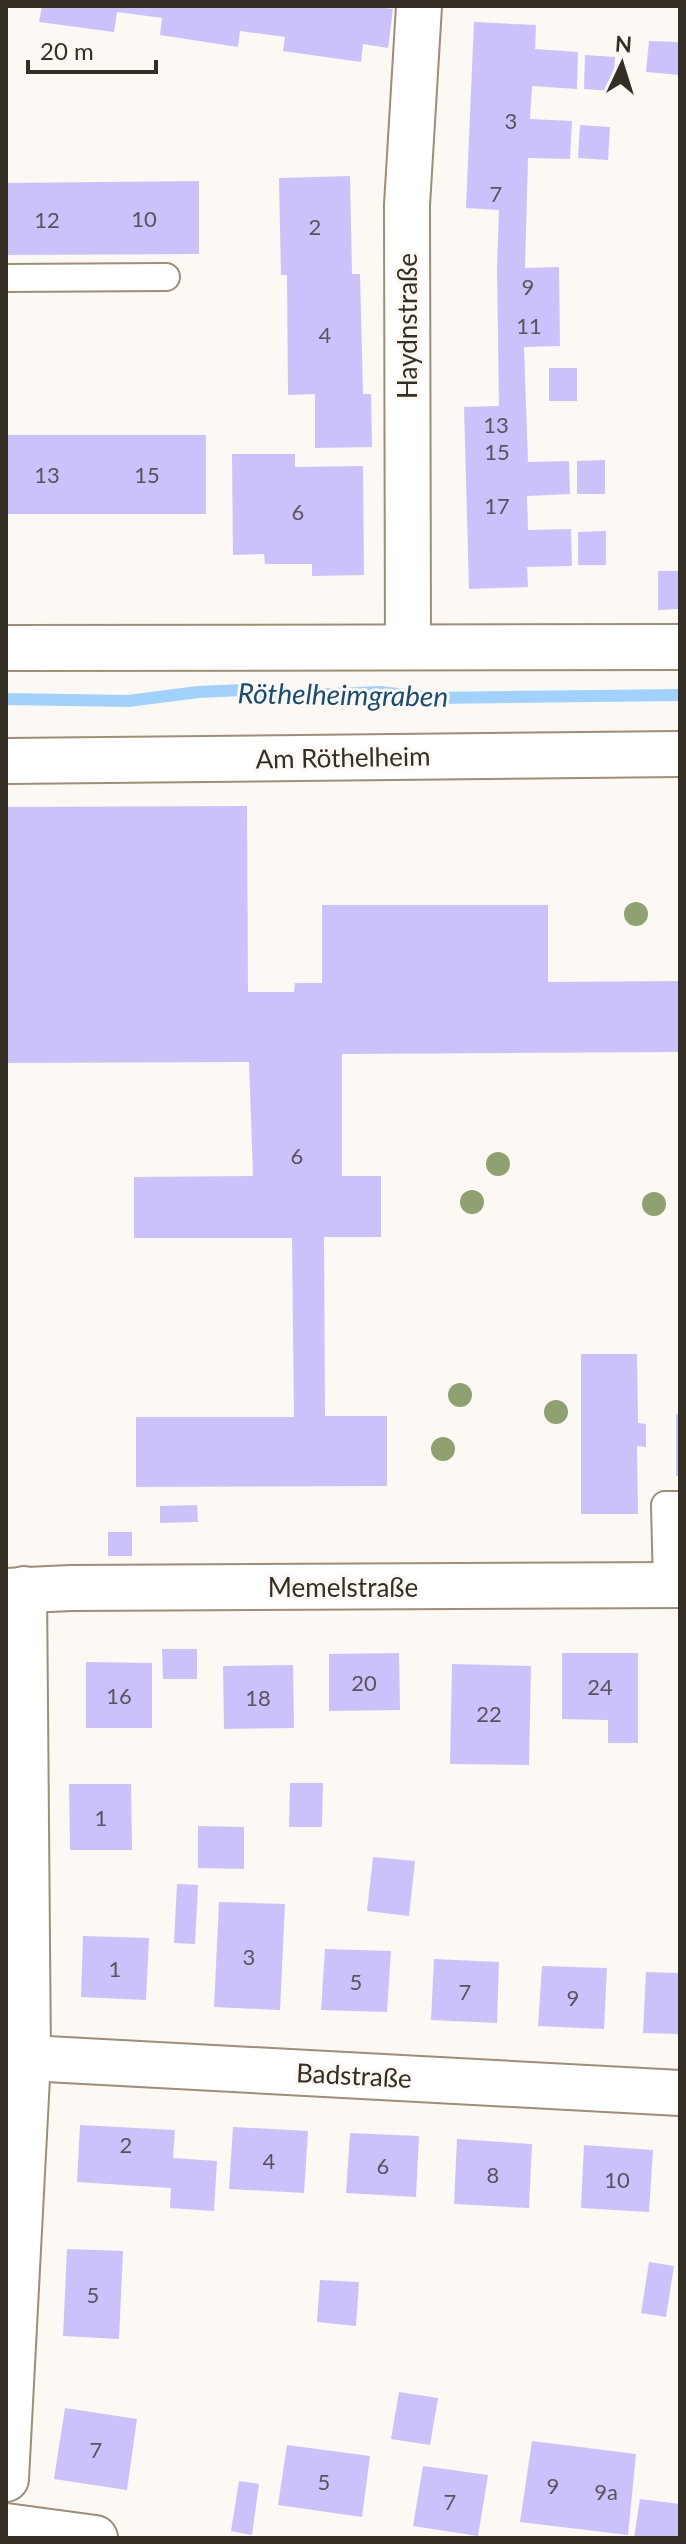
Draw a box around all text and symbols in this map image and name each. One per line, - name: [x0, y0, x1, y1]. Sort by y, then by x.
- scale bar: [28, 24, 156, 74]
- north arrow: [582, 24, 662, 104]
- text: N: [614, 29, 633, 58]
- text: 20 m: [40, 36, 94, 65]
- house number: 3: [505, 107, 517, 134]
- house number: 7: [490, 180, 502, 207]
- house number: 10: [131, 205, 157, 232]
- house number: 12: [34, 206, 60, 233]
- house number: 2: [309, 213, 321, 240]
- street label: Haydnstraße: [391, 253, 423, 399]
- house number: 9: [522, 273, 534, 300]
- house number: 11: [516, 312, 542, 339]
- house number: 4: [319, 321, 332, 348]
- house number: 13: [483, 411, 509, 438]
- house number: 15: [484, 438, 510, 465]
- house number: 13: [34, 461, 60, 488]
- house number: 15: [134, 461, 160, 488]
- house number: 17: [484, 492, 510, 519]
- house number: 6: [292, 498, 304, 525]
- water label: Röthelheimgraben: [237, 675, 449, 713]
- street label: Am Röthelheim: [255, 739, 431, 775]
- house number: 6: [291, 1142, 303, 1169]
- street label: Memelstraße: [268, 1571, 418, 1603]
- house number: 20: [351, 1669, 377, 1696]
- house number: 24: [587, 1673, 613, 1700]
- house number: 16: [106, 1682, 132, 1709]
- house number: 18: [245, 1684, 271, 1711]
- house number: 22: [476, 1700, 502, 1727]
- house number: 1: [95, 1804, 107, 1831]
- house number: 3: [243, 1943, 255, 1970]
- house number: 1: [109, 1955, 121, 1982]
- house number: 5: [350, 1968, 362, 1995]
- house number: 7: [459, 1978, 471, 2005]
- house number: 9: [567, 1984, 579, 2011]
- street label: Badstraße: [295, 2056, 413, 2094]
- house number: 2: [120, 2131, 132, 2158]
- house number: 4: [263, 2147, 276, 2174]
- house number: 6: [377, 2152, 389, 2179]
- house number: 8: [487, 2161, 499, 2188]
- house number: 10: [604, 2166, 630, 2193]
- house number: 5: [87, 2281, 99, 2308]
- house number: 7: [90, 2436, 102, 2463]
- house number: 5: [318, 2468, 330, 2495]
- house number: 9: [547, 2472, 559, 2499]
- house number: 9a: [594, 2478, 618, 2505]
- house number: 7: [444, 2488, 456, 2515]

